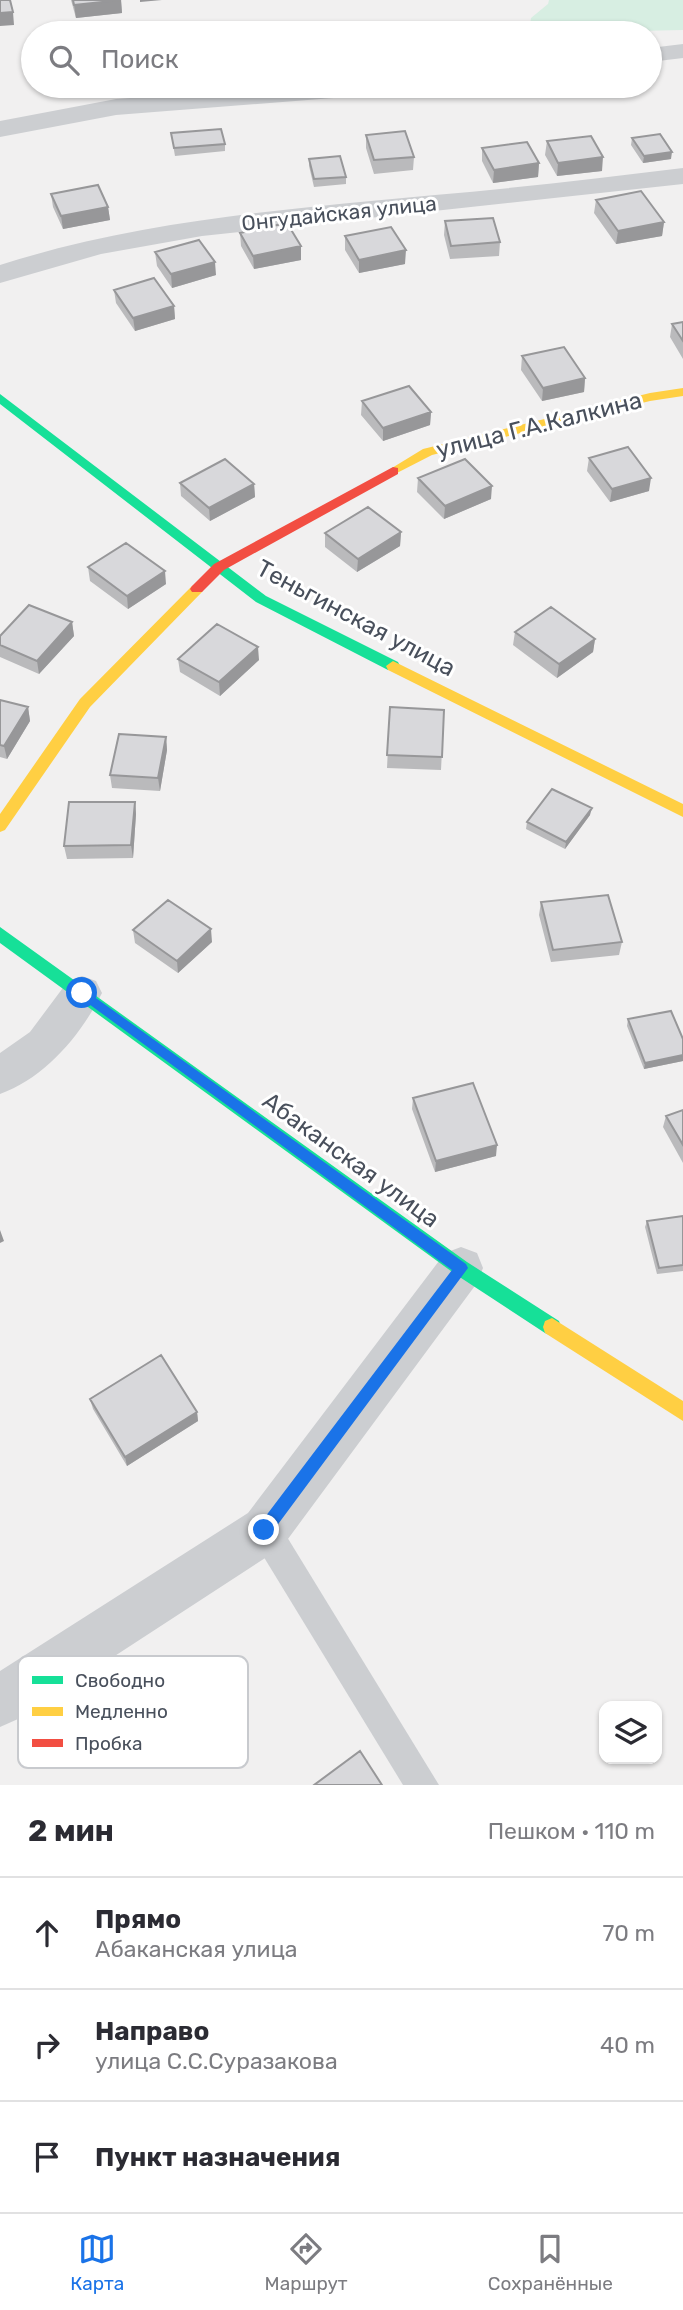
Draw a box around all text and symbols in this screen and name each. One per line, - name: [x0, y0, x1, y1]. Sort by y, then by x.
- search box: [21, 21, 662, 98]
- icon: search: [45, 41, 83, 79]
- text: Поиск: [101, 44, 179, 75]
- street label: Онгудайская улица: [240, 190, 438, 236]
- street label: улица Г.А.Калкина: [433, 386, 645, 464]
- street label: Теньгинская улица: [252, 554, 460, 682]
- route start: [66, 977, 97, 1008]
- street label: Абаканская улица: [257, 1087, 445, 1233]
- route end: [248, 1514, 279, 1545]
- legend: [18, 1656, 248, 1768]
- text: Свободно: [75, 1669, 165, 1692]
- text: Медленно: [75, 1700, 168, 1723]
- map controls: [599, 1701, 662, 1764]
- button: layers: [599, 1701, 662, 1764]
- text: Пробка: [75, 1732, 143, 1755]
- text: 2 мин: [28, 1813, 114, 1849]
- text: Пешком · 110 m: [488, 1817, 655, 1845]
- text: Прямо: [95, 1904, 181, 1935]
- icon: ahead: [28, 1914, 66, 1952]
- text: 70 m: [603, 1919, 655, 1947]
- text: Абаканская улица: [95, 1935, 298, 1963]
- text: Направо: [95, 2016, 209, 2047]
- icon: right: [28, 2026, 66, 2064]
- text: 40 m: [600, 2031, 655, 2059]
- text: улица С.С.Суразакова: [95, 2047, 338, 2075]
- icon: arrive: [28, 2138, 66, 2176]
- text: Пункт назначения: [95, 2142, 340, 2173]
- tab: Карта: [70, 2230, 124, 2295]
- tab: Маршрут: [265, 2230, 348, 2295]
- tab: Сохранённые: [488, 2230, 613, 2295]

